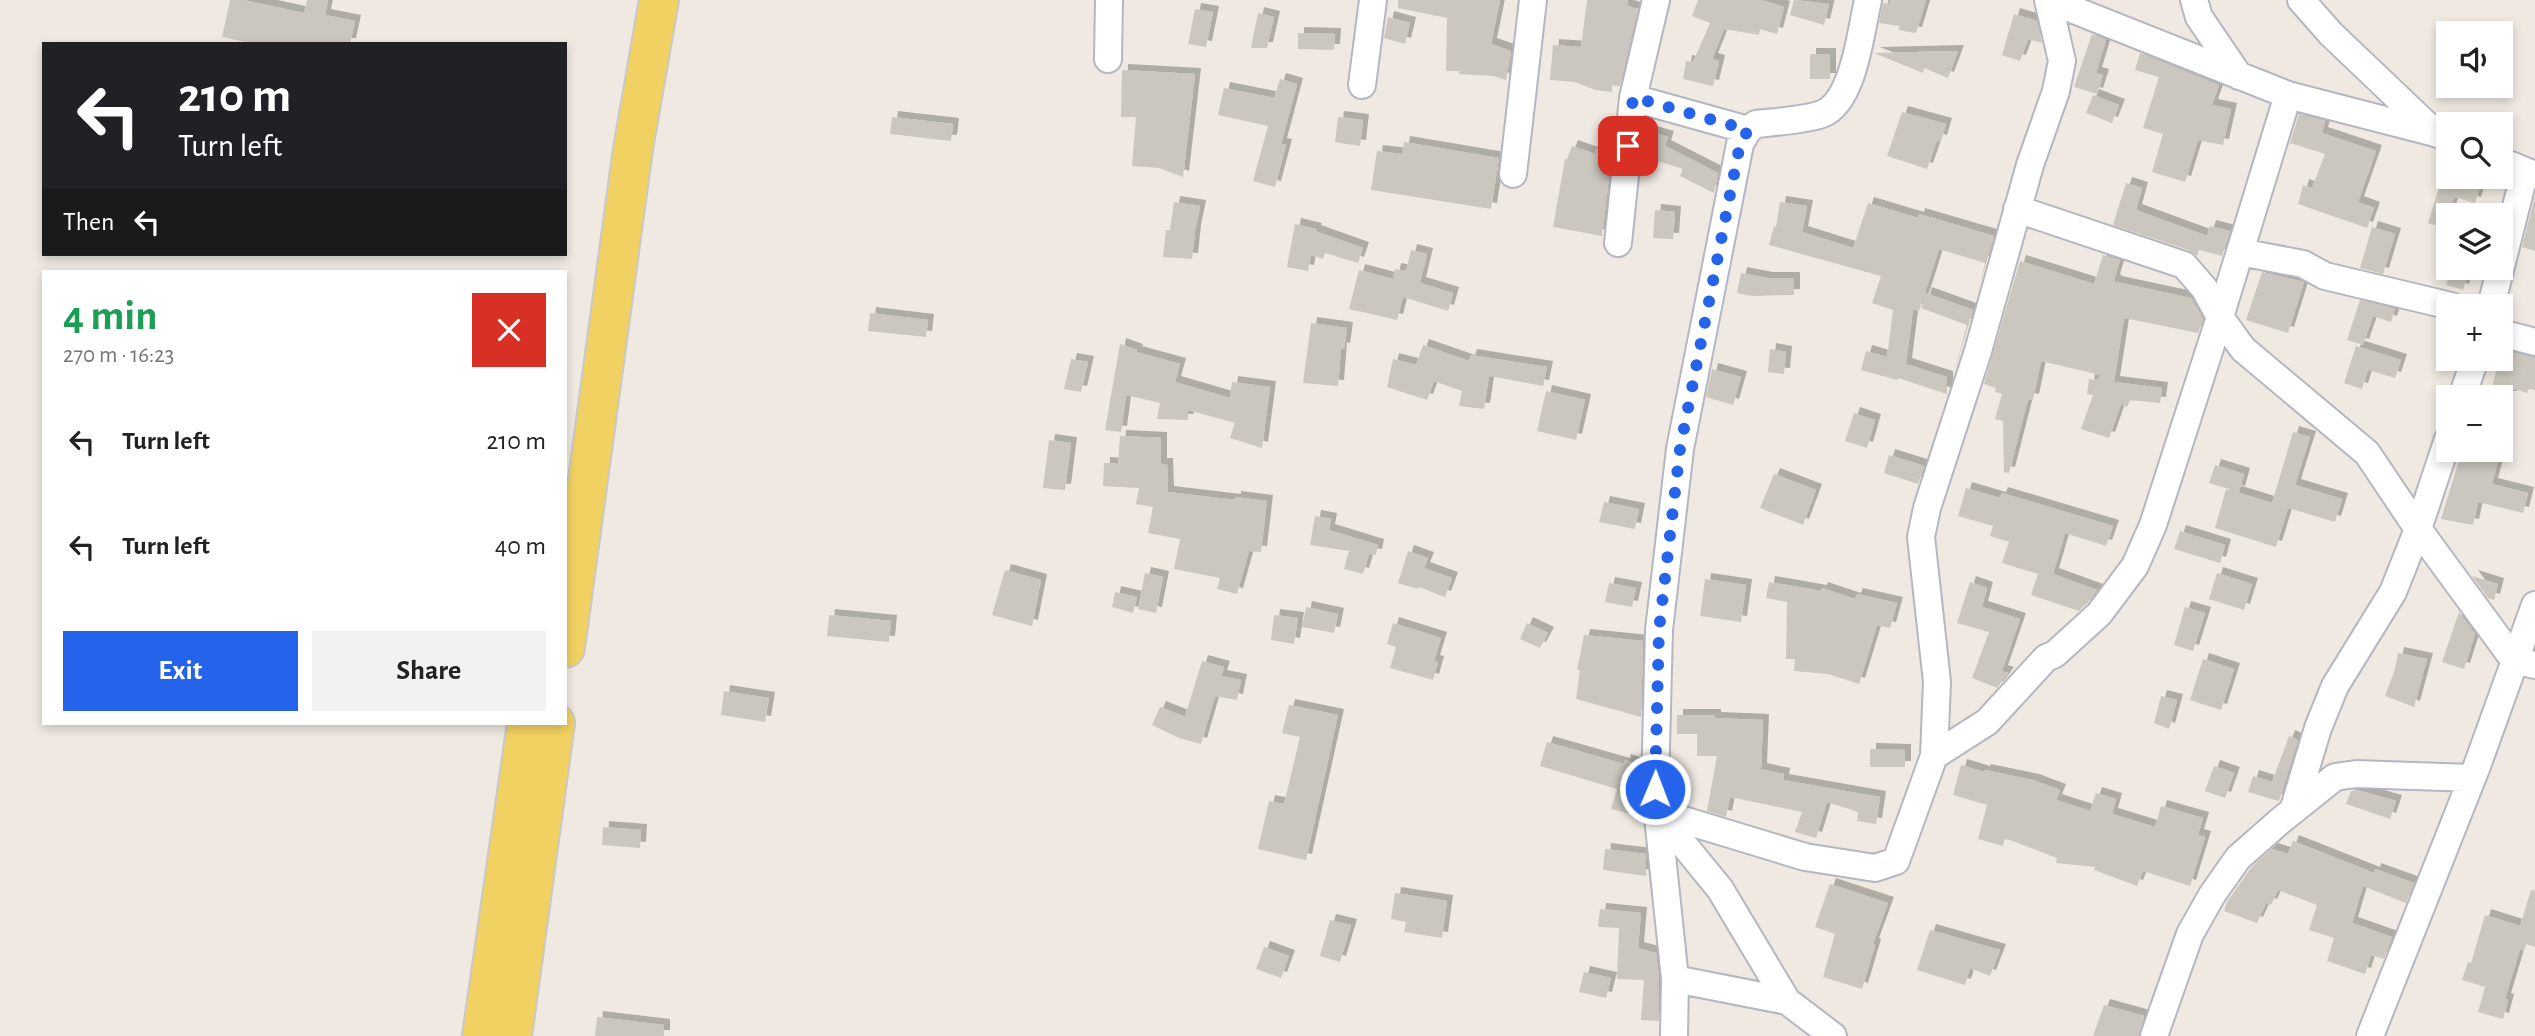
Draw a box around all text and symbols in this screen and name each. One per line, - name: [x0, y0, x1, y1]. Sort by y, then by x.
- map controls: [2436, 21, 2513, 462]
- button: sound: [2436, 21, 2513, 98]
- icon: left: [63, 70, 154, 161]
- text: 210 m: [178, 72, 291, 121]
- button: search: [2436, 112, 2513, 189]
- pin: [1598, 116, 1658, 176]
- icon: arrive: [1609, 127, 1647, 165]
- text: Turn left: [178, 130, 282, 162]
- icon: left: [128, 203, 166, 241]
- button: layers: [2436, 203, 2513, 280]
- text: Then: [63, 209, 114, 235]
- button: close: [472, 293, 546, 367]
- button: +: [2436, 294, 2513, 371]
- text: 4 min: [63, 295, 158, 337]
- text: 270 m · 16:23: [63, 344, 174, 367]
- button: −: [2436, 385, 2513, 462]
- icon: left: [63, 423, 101, 461]
- text: Turn left: [122, 428, 210, 454]
- text: 210 m: [486, 428, 546, 454]
- icon: left: [63, 528, 101, 566]
- text: Turn left: [122, 533, 210, 559]
- text: 40 m: [495, 533, 546, 559]
- button: Exit: [63, 631, 298, 711]
- button: Share: [312, 631, 546, 711]
- position arrow: [1618, 752, 1692, 826]

